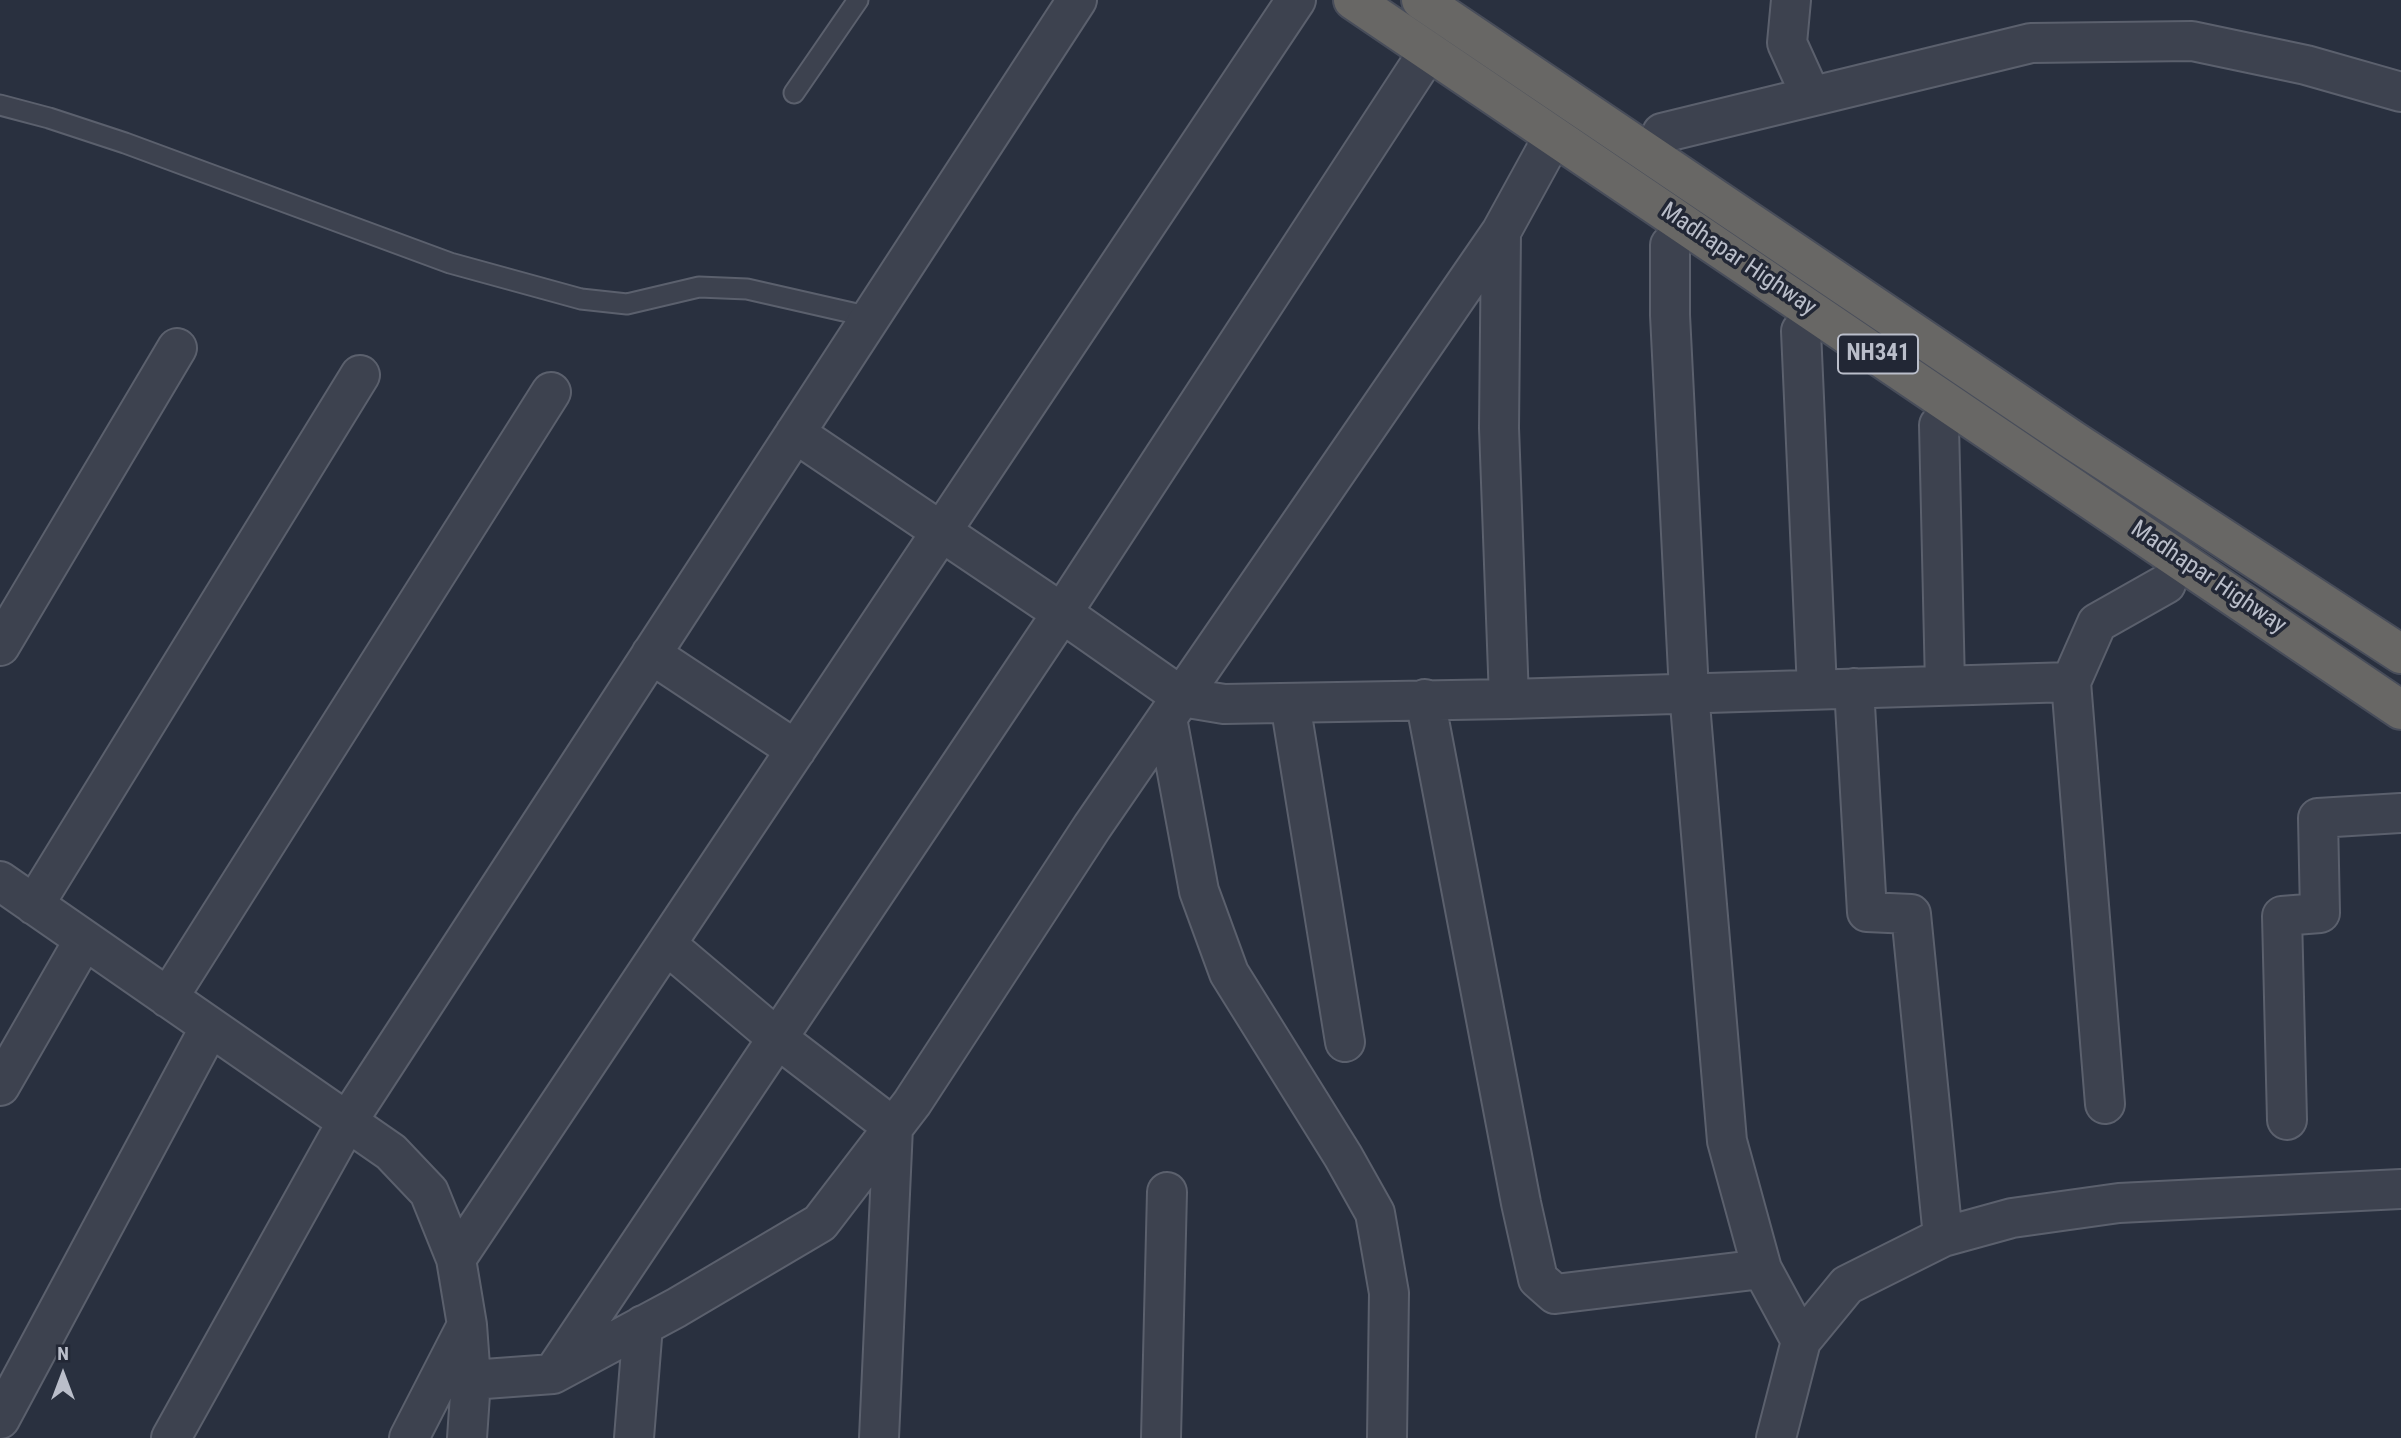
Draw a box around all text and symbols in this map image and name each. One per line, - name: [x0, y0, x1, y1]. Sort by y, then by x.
- street label: Madhapar Highway: [1655, 197, 1821, 323]
- road number: NH341: [1838, 334, 1918, 374]
- street label: Madhapar Highway: [2125, 515, 2291, 641]
- north arrow: [28, 1340, 98, 1410]
- text: N: [57, 1342, 69, 1365]

